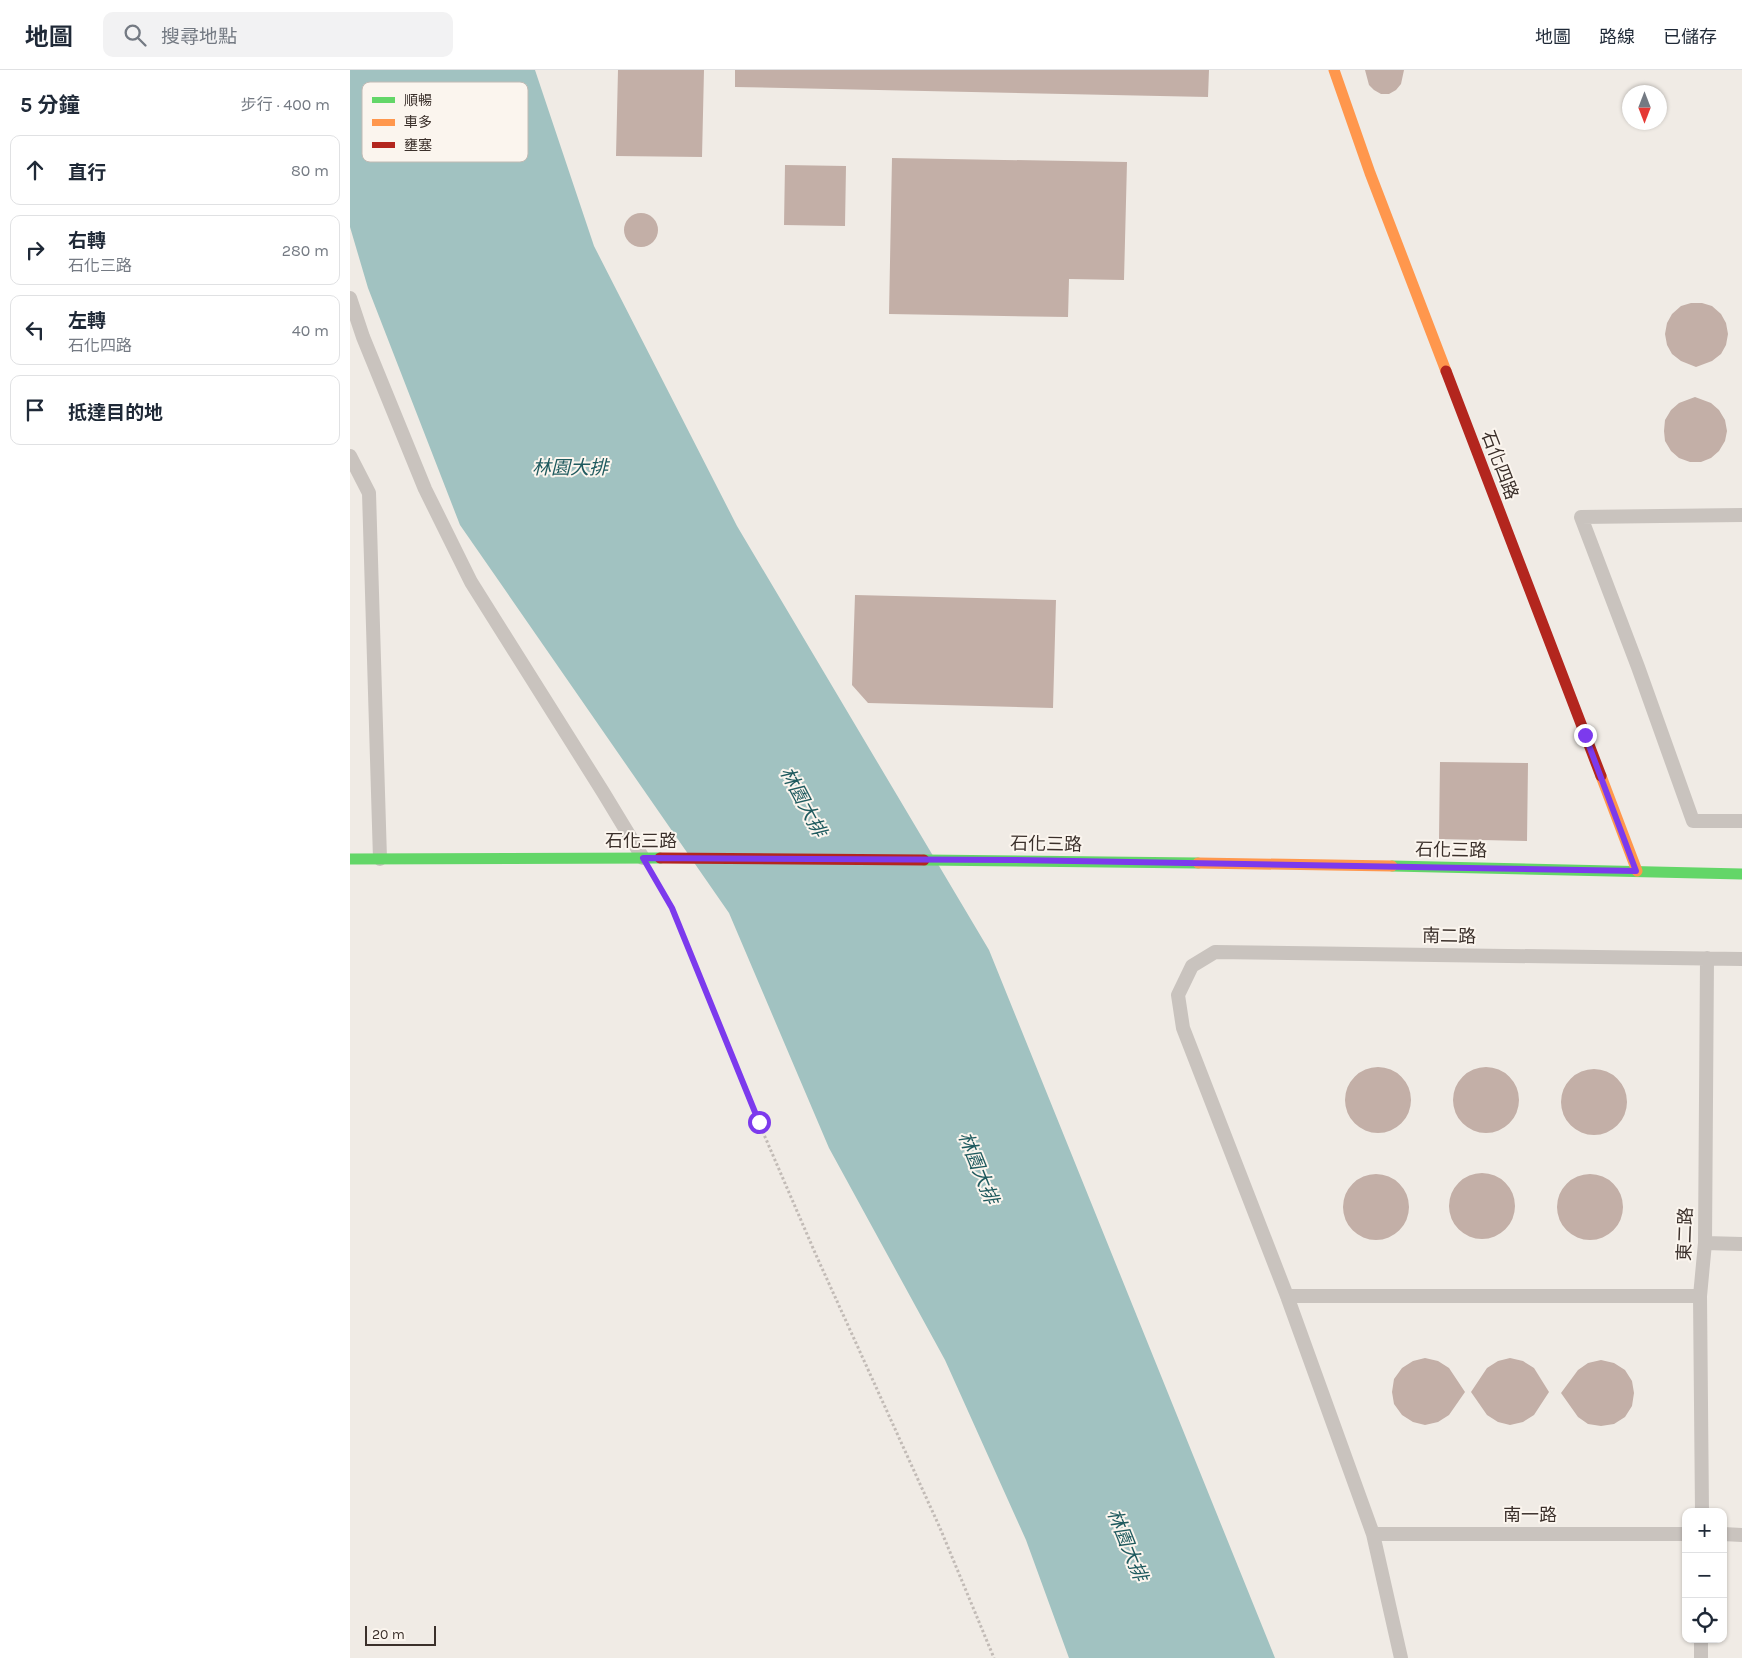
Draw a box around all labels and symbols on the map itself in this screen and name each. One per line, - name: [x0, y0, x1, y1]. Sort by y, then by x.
- legend: [362, 82, 528, 162]
- north arrow: [1622, 85, 1667, 130]
- text: 順暢: [404, 92, 432, 109]
- text: 車多: [404, 114, 432, 131]
- text: 壅塞: [404, 137, 432, 154]
- street label: 石化四路: [1477, 427, 1523, 503]
- water label: 林園大排: [532, 457, 611, 479]
- route end: [1574, 724, 1597, 747]
- water label: 林園大排: [775, 763, 832, 843]
- street label: 石化三路: [605, 830, 677, 852]
- street label: 石化三路: [1010, 832, 1082, 856]
- street label: 石化三路: [1415, 838, 1487, 862]
- street label: 南二路: [1422, 925, 1476, 947]
- route start: [748, 1111, 771, 1134]
- water label: 林園大排: [954, 1129, 1004, 1210]
- street label: 東二路: [1673, 1207, 1697, 1261]
- street label: 南一路: [1503, 1504, 1557, 1526]
- water label: 林園大排: [1103, 1506, 1153, 1587]
- scale bar: [365, 1623, 436, 1646]

